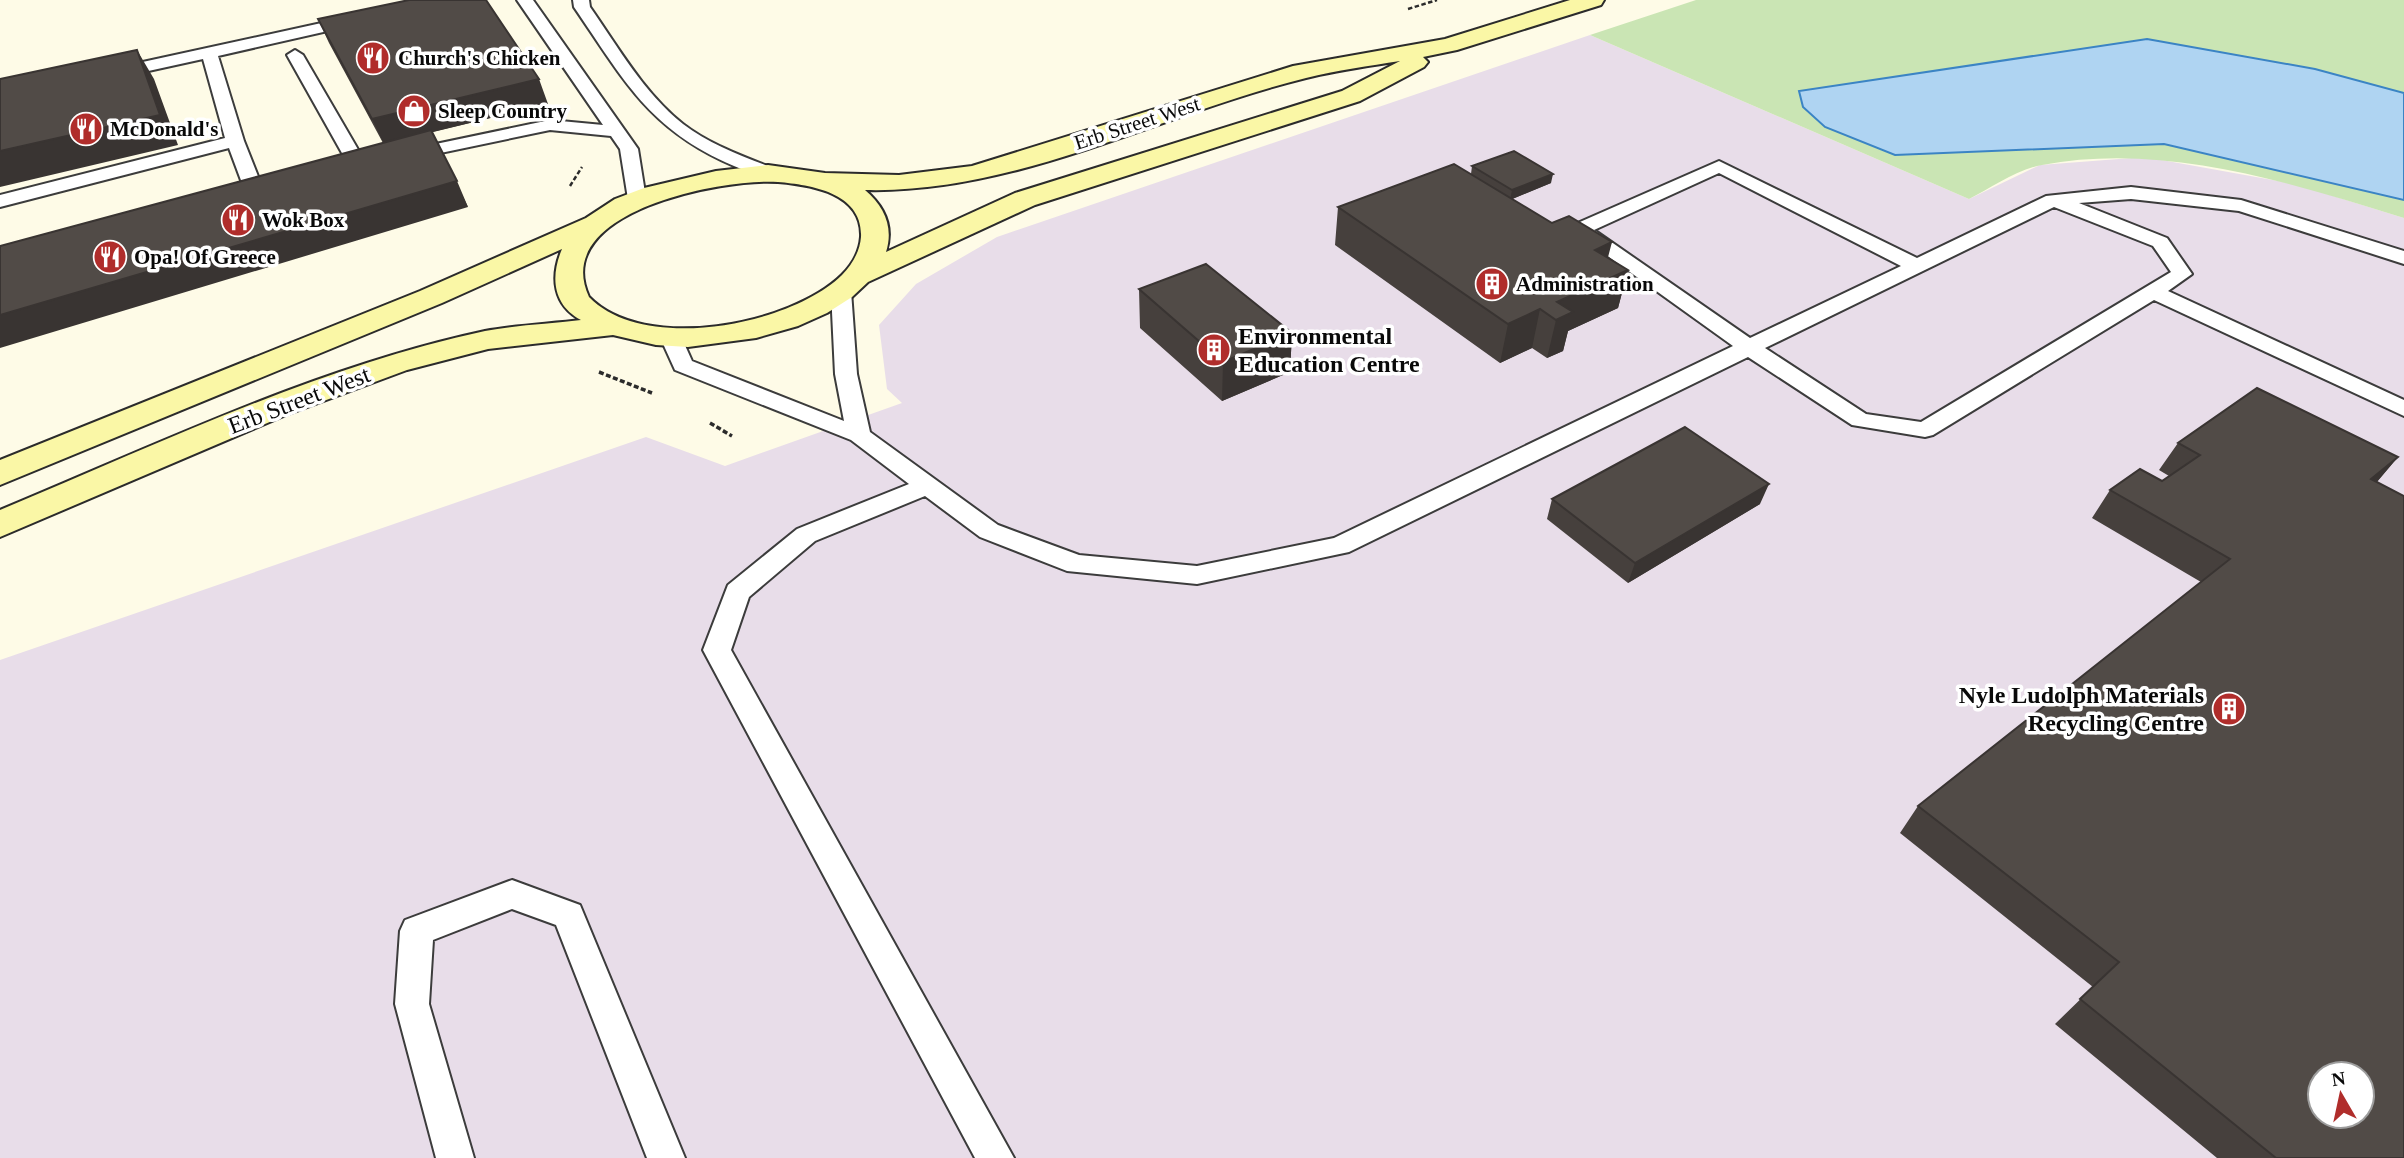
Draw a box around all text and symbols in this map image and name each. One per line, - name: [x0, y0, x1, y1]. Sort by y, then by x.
- restaurant icon: Church's Chicken: [354, 39, 392, 77]
- place label: Church's Chicken: [398, 46, 561, 70]
- street label: Erb Street West: [1071, 91, 1203, 155]
- shop icon: Sleep Country: [395, 92, 433, 130]
- place label: Sleep Country: [438, 99, 567, 123]
- restaurant icon: McDonald's: [67, 110, 105, 148]
- place label: McDonald's: [110, 117, 219, 141]
- restaurant icon: Wok Box: [219, 201, 257, 239]
- place label: Wok Box: [262, 208, 345, 232]
- restaurant icon: Opa! Of Greece: [91, 238, 129, 276]
- place label: Opa! Of Greece: [134, 245, 276, 269]
- building icon: Administration: [1473, 265, 1511, 303]
- place label: Administration: [1516, 272, 1654, 296]
- place label: Environmental Education Centre: [1238, 323, 1420, 377]
- building icon: Environmental Education Centre: [1195, 331, 1233, 369]
- street label: Erb Street West: [225, 361, 374, 439]
- place label: Nyle Ludolph Materials Recycling Centre: [1959, 682, 2204, 736]
- building icon: Nyle Ludolph Materials Recycling Centre: [2210, 690, 2248, 728]
- north arrow: [2306, 1060, 2376, 1130]
- text: N: [2330, 1067, 2347, 1090]

